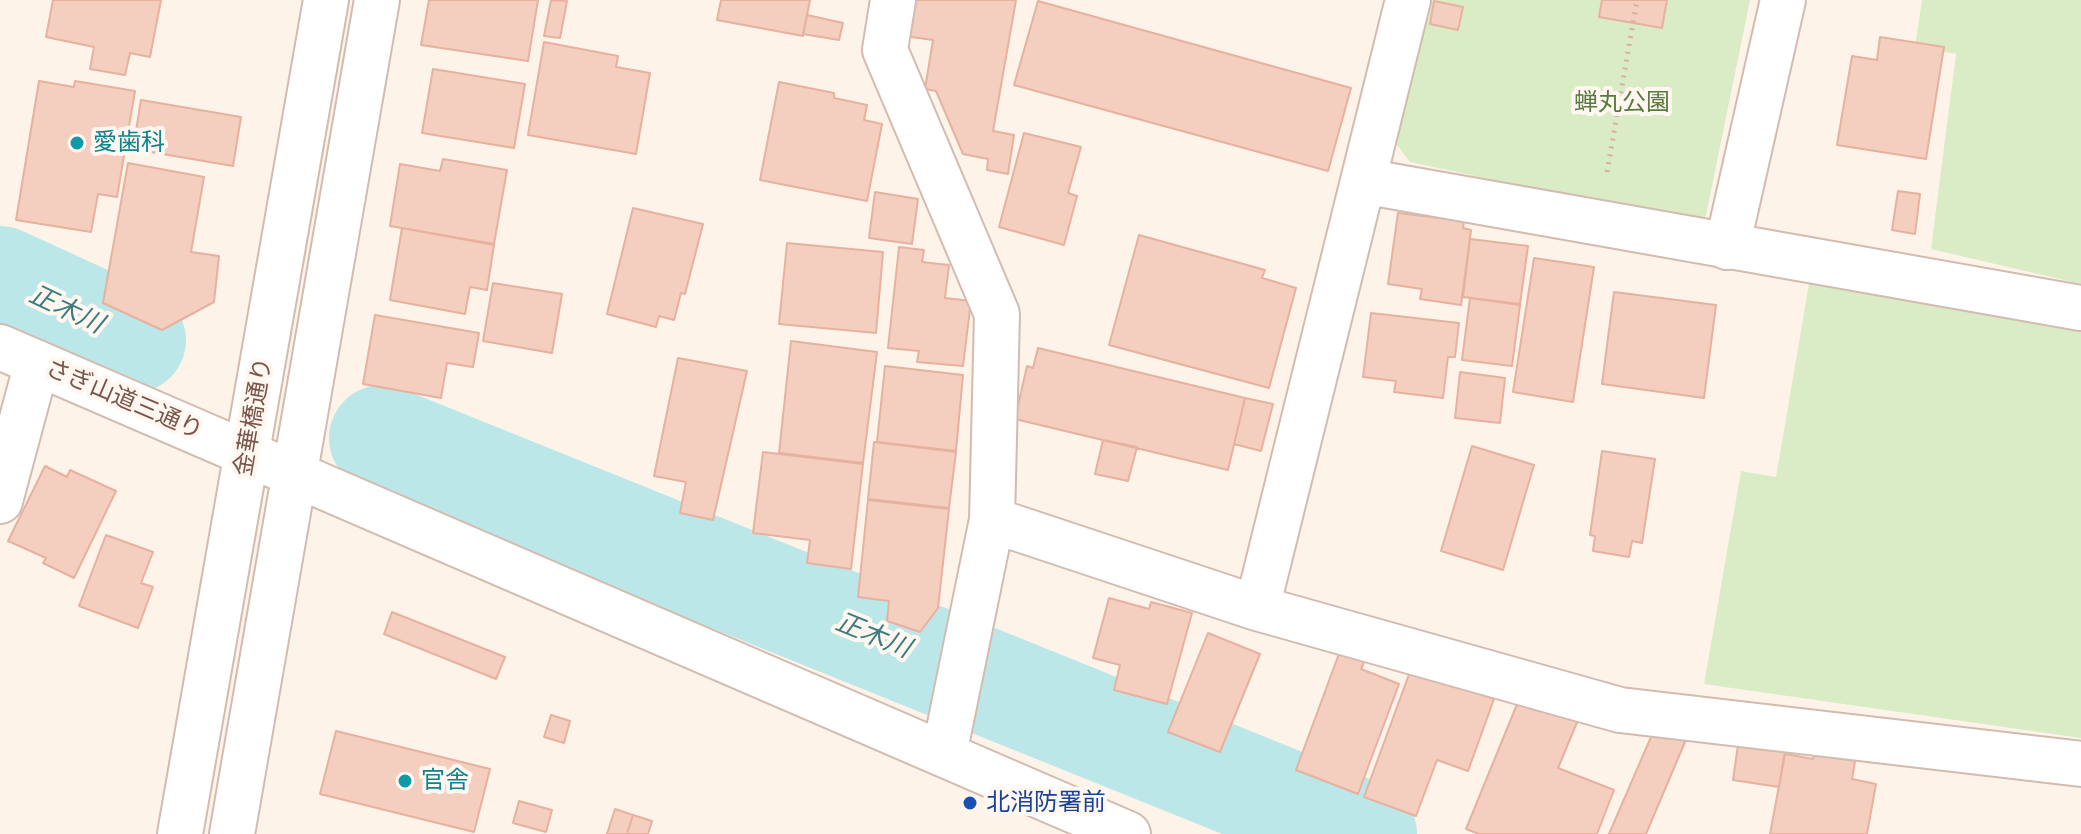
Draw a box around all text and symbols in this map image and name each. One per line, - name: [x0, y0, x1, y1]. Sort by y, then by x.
- park label: 蝉丸公園: [1574, 89, 1670, 117]
- place label: 愛歯科: [93, 129, 165, 157]
- marker: 愛歯科: [68, 134, 86, 152]
- water label: 正木川: [24, 279, 108, 341]
- street label: さぎ山道三通り: [41, 354, 207, 446]
- street label: 金華橋通り: [229, 355, 279, 479]
- water label: 正木川: [831, 607, 915, 665]
- place label: 官舎: [421, 767, 469, 795]
- marker: 官舎: [396, 772, 414, 790]
- place label: 北消防署前: [986, 789, 1106, 817]
- marker: 北消防署前: [961, 794, 979, 812]

